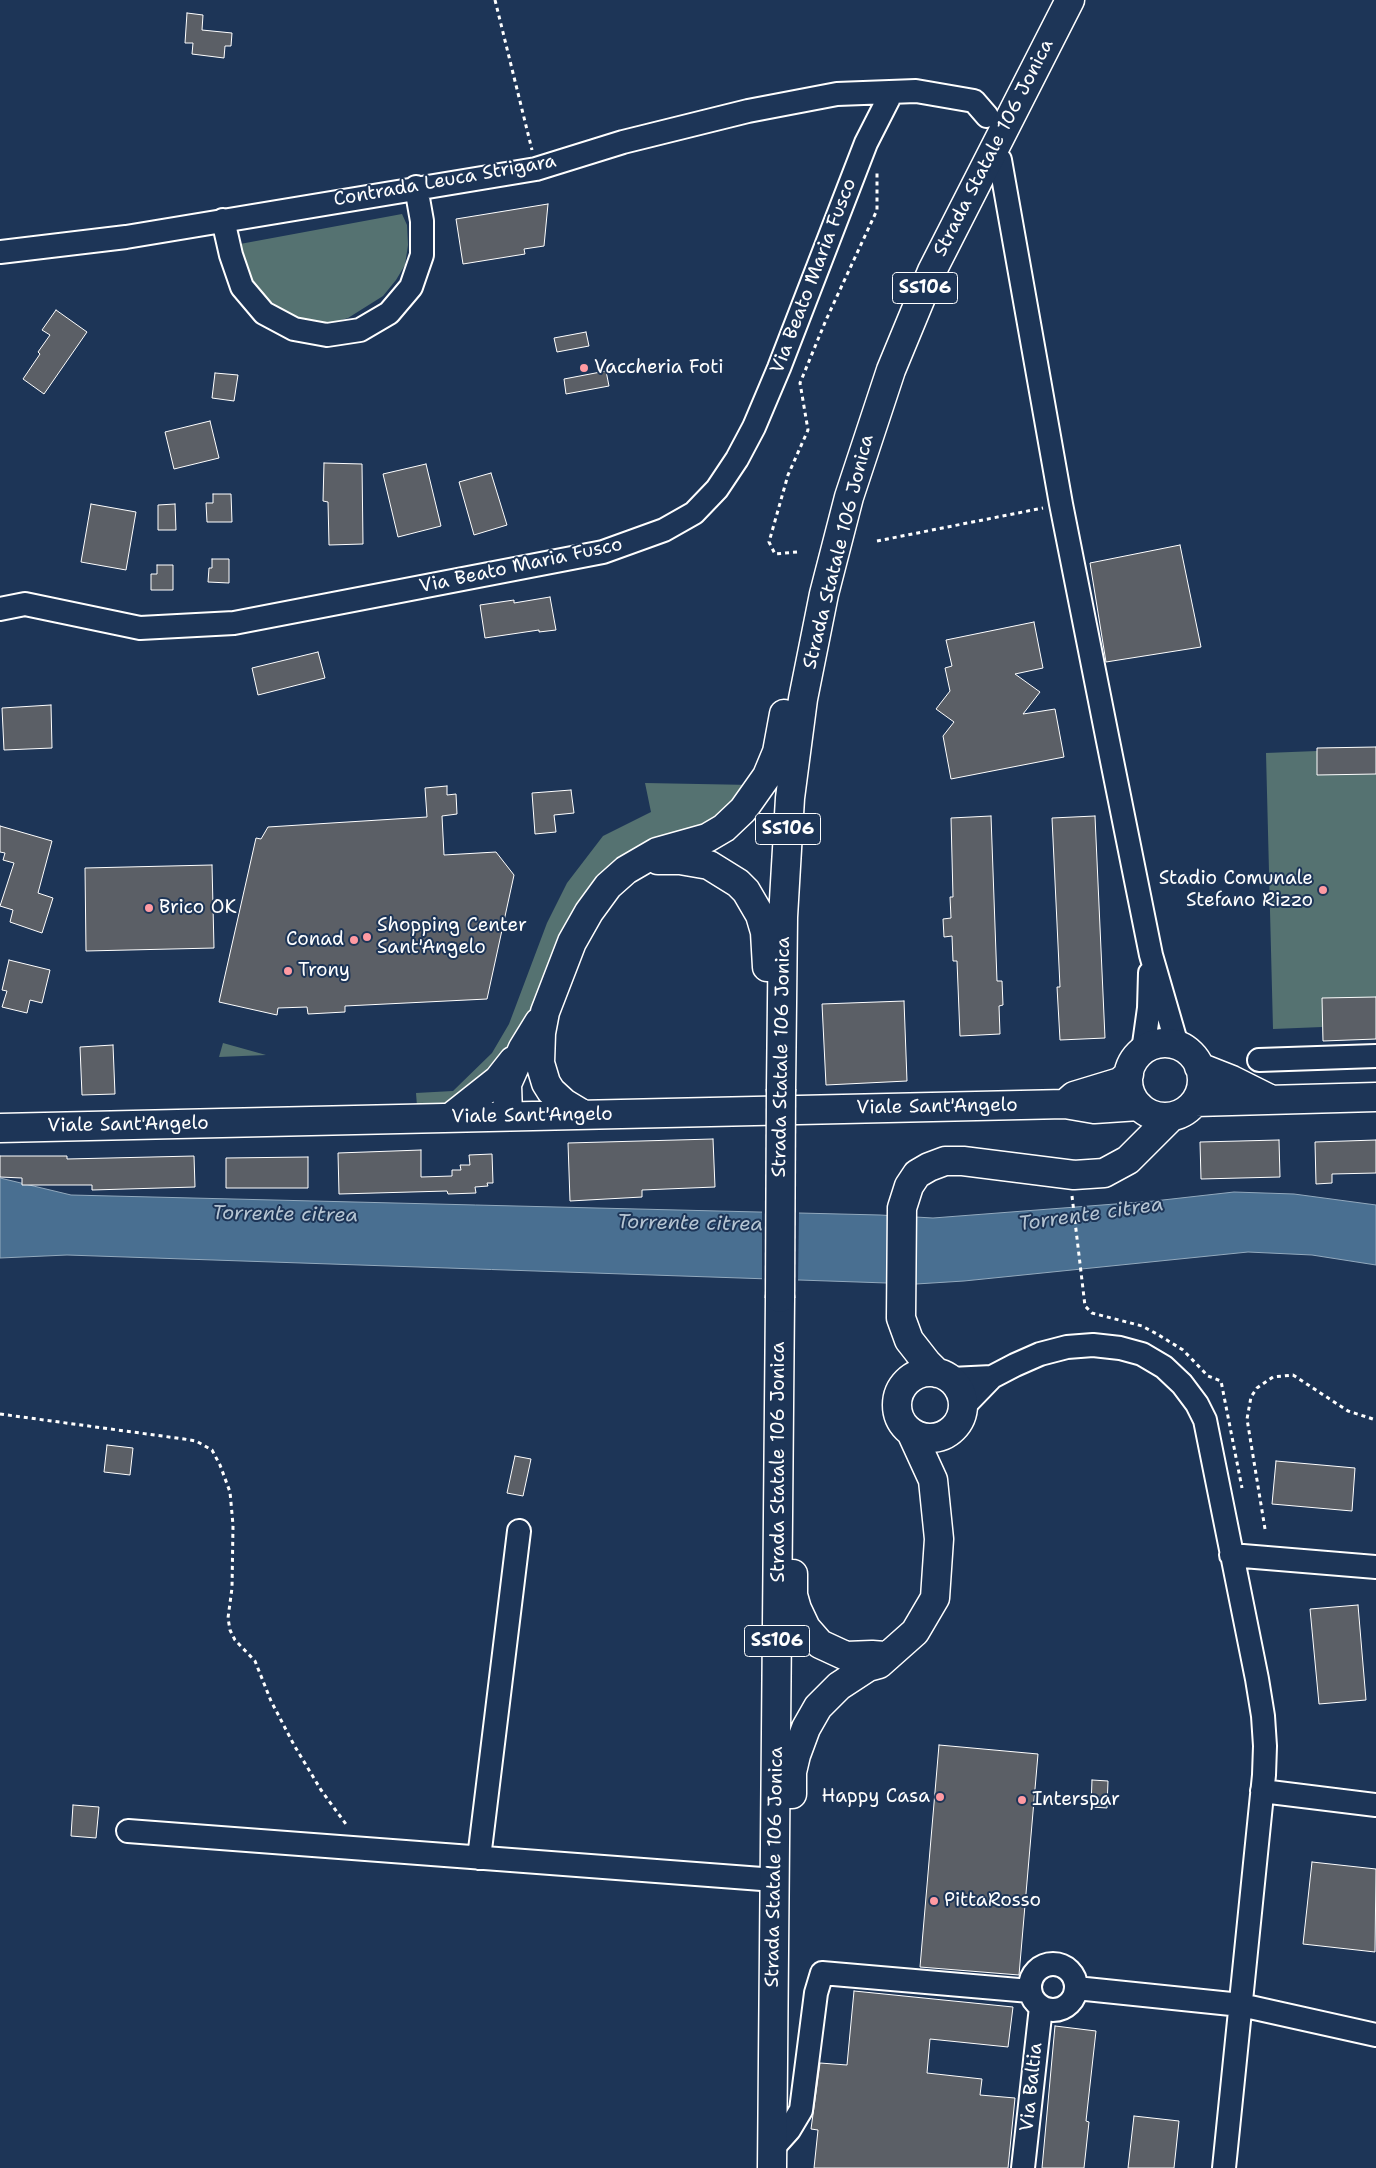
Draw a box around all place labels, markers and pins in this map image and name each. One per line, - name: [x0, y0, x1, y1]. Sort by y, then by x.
- place label: Vaccheria Foti: [594, 357, 724, 379]
- marker: Vaccheria Foti: [578, 362, 590, 374]
- place label: Stadio Comunale Stefano Rizzo: [1159, 868, 1313, 912]
- marker: Stadio Comunale Stefano Rizzo: [1317, 884, 1329, 896]
- place label: Brico OK: [159, 897, 237, 919]
- marker: Brico OK: [143, 902, 155, 914]
- place label: Shopping Center Sant'Angelo: [377, 915, 527, 959]
- place label: Conad: [286, 929, 344, 951]
- marker: Shopping Center Sant'Angelo: [361, 931, 373, 943]
- marker: Conad: [348, 934, 360, 946]
- place label: Trony: [298, 960, 350, 982]
- marker: Trony: [282, 965, 294, 977]
- place label: Happy Casa: [822, 1786, 930, 1808]
- place label: Interspar: [1032, 1789, 1120, 1811]
- marker: Happy Casa: [934, 1791, 946, 1803]
- marker: Interspar: [1016, 1794, 1028, 1806]
- place label: PittaRosso: [944, 1890, 1041, 1912]
- marker: PittaRosso: [928, 1895, 940, 1907]

